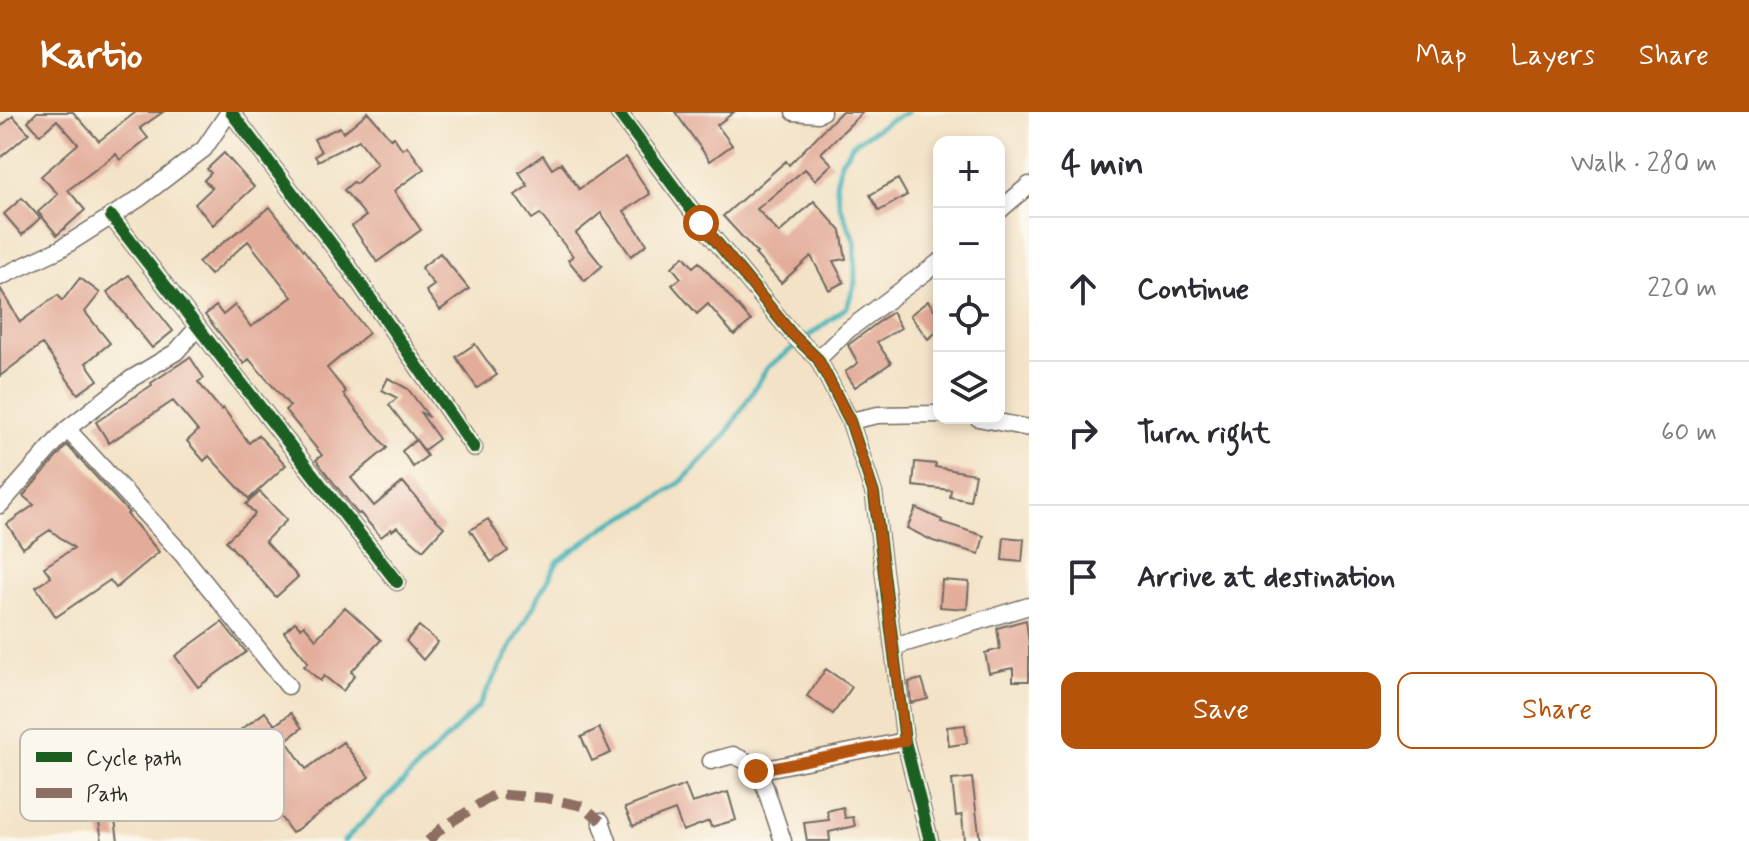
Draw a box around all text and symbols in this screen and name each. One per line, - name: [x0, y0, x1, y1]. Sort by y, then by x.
- text: Kartio: [40, 32, 143, 81]
- text: Map: [1416, 38, 1467, 75]
- text: Layers: [1511, 38, 1595, 75]
- text: Share: [1639, 38, 1709, 75]
- map controls: [933, 136, 1005, 424]
- button: +: [933, 136, 1005, 208]
- text: 4 min: [1061, 142, 1144, 187]
- text: Walk · 280 m: [1570, 147, 1717, 181]
- route start: [683, 205, 719, 241]
- button: −: [933, 208, 1005, 280]
- icon: ahead: [1061, 267, 1105, 311]
- text: Continue: [1137, 270, 1249, 309]
- text: 220 m: [1647, 272, 1717, 306]
- button: locate: [933, 280, 1005, 352]
- button: layers: [933, 352, 1005, 424]
- icon: right: [1061, 411, 1105, 455]
- text: Turn right: [1137, 414, 1270, 453]
- text: 60 m: [1661, 416, 1717, 450]
- icon: arrive: [1061, 555, 1105, 599]
- text: Arrive at destination: [1137, 558, 1395, 597]
- button: Save: [1061, 672, 1381, 749]
- button: Share: [1397, 672, 1717, 749]
- legend: [20, 729, 284, 821]
- text: Cycle path: [86, 745, 182, 773]
- route end: [738, 753, 774, 789]
- text: Path: [86, 781, 128, 809]

